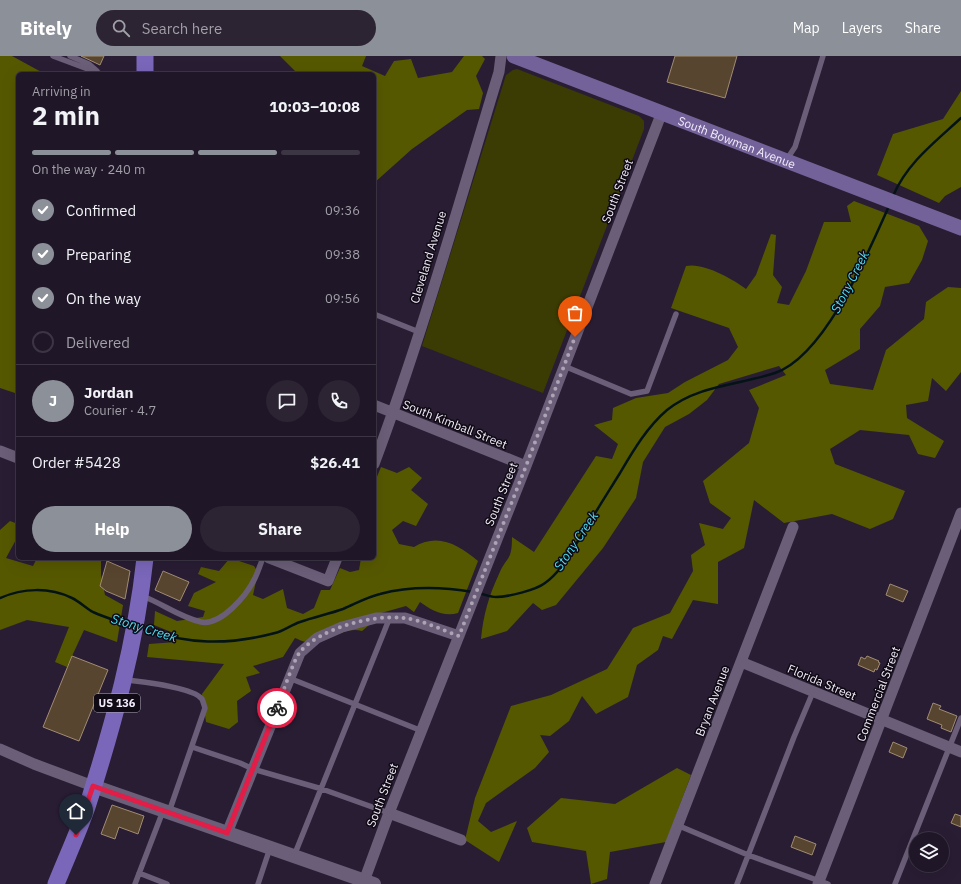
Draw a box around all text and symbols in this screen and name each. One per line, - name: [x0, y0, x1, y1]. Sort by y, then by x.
- search box: [96, 10, 376, 46]
- text: Bitely: [20, 16, 72, 40]
- icon: search: [110, 17, 132, 39]
- text: Search here: [142, 19, 222, 38]
- text: Map: [793, 19, 820, 37]
- text: Layers: [842, 19, 883, 37]
- text: Share: [905, 19, 941, 37]
- text: Arriving in: [32, 83, 91, 100]
- text: 10:03–10:08: [269, 97, 360, 116]
- text: 2 min: [32, 98, 100, 132]
- street label: South Bowman Avenue: [676, 112, 798, 171]
- street label: South Street: [598, 157, 636, 225]
- text: On the way · 240 m: [32, 161, 145, 178]
- icon: check: [32, 199, 54, 221]
- text: Confirmed: [66, 201, 136, 220]
- text: 09:36: [325, 202, 360, 219]
- street label: Cleveland Avenue: [407, 209, 449, 305]
- icon: check: [32, 243, 54, 265]
- text: Preparing: [66, 245, 131, 264]
- text: 09:38: [325, 246, 360, 263]
- water label: Stony Creek: [827, 248, 873, 316]
- icon: check: [32, 287, 54, 309]
- text: On the way: [66, 289, 141, 308]
- text: 09:56: [325, 290, 360, 307]
- pin: [558, 296, 592, 337]
- icon: bag: [564, 302, 586, 324]
- text: Delivered: [66, 333, 130, 352]
- button: chat: [266, 380, 308, 422]
- button: phone: [318, 380, 360, 422]
- text: Jordan: [84, 383, 133, 402]
- text: J: [49, 391, 57, 410]
- street label: South Kimball Street: [401, 396, 509, 452]
- text: Courier · 4.7: [84, 402, 156, 419]
- text: Order #5428: [32, 453, 121, 472]
- text: $26.41: [310, 453, 360, 472]
- street label: South Street: [481, 460, 521, 528]
- button: Help: [32, 506, 192, 552]
- button: Share: [200, 506, 360, 552]
- water label: Stony Creek: [550, 508, 602, 574]
- water label: Stony Creek: [109, 610, 179, 646]
- street label: Commercial Street: [853, 644, 903, 744]
- street label: Florida Street: [785, 661, 859, 703]
- street label: Bryan Avenue: [692, 663, 732, 738]
- courier: [257, 688, 297, 728]
- road number: US 136: [94, 694, 140, 712]
- icon: bike: [266, 697, 288, 719]
- street label: South Street: [363, 761, 401, 829]
- pin: [59, 794, 93, 835]
- icon: home: [65, 800, 87, 822]
- map controls: [909, 832, 949, 872]
- button: layers: [909, 832, 949, 872]

